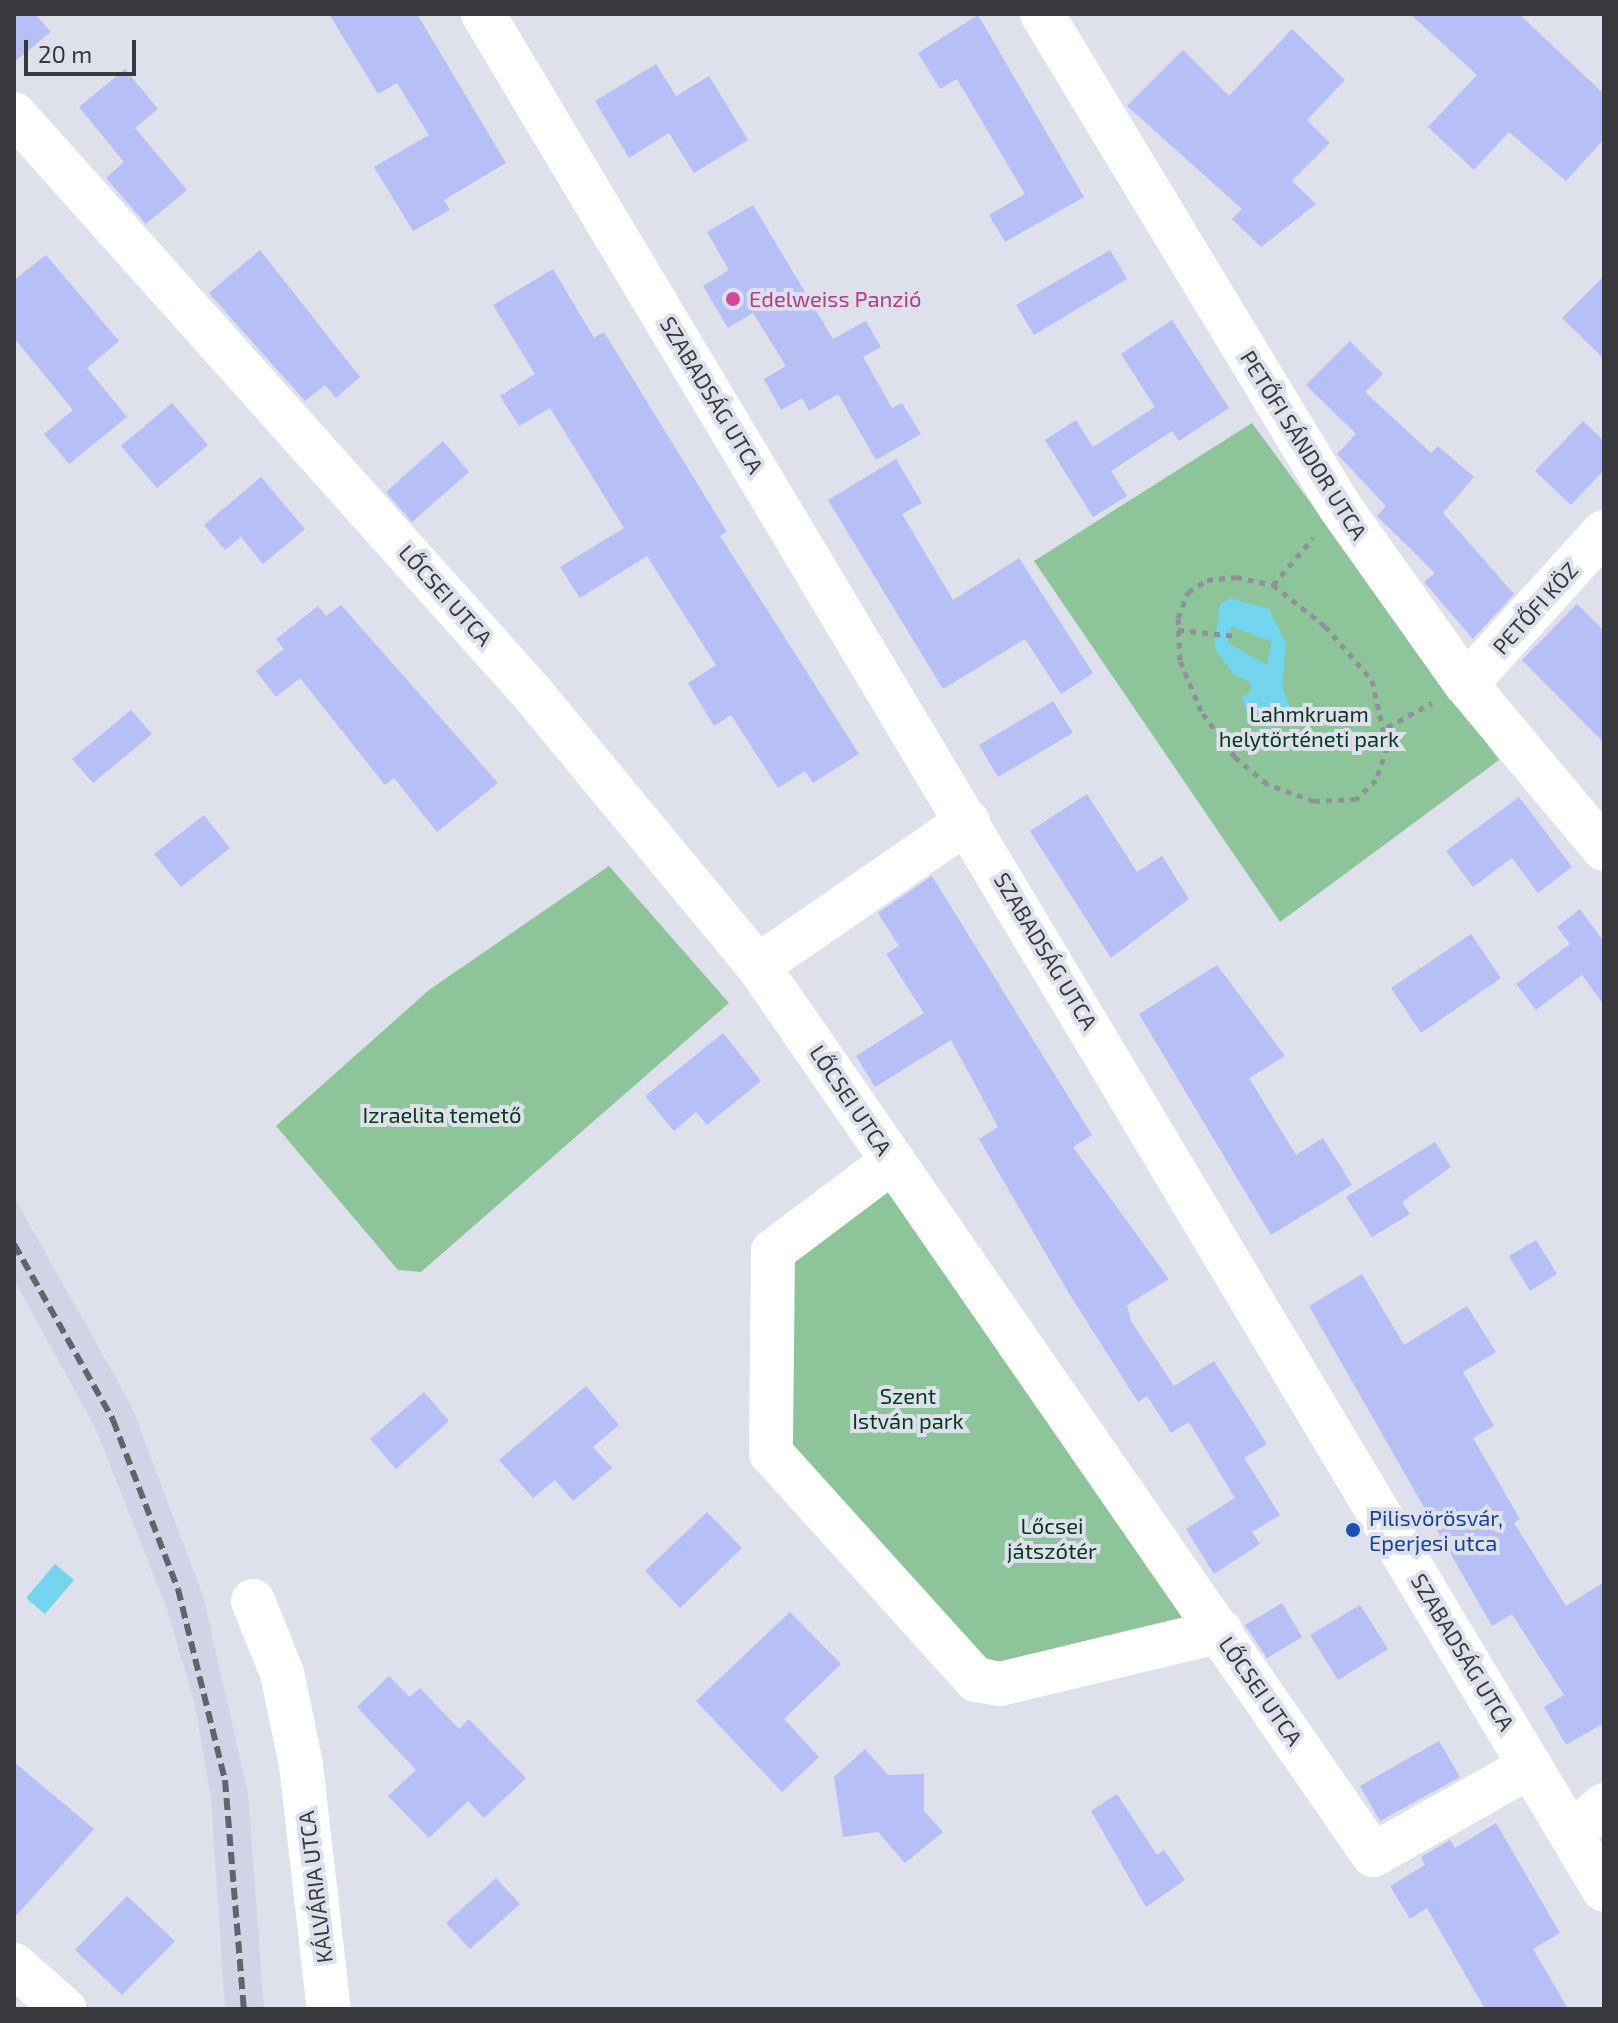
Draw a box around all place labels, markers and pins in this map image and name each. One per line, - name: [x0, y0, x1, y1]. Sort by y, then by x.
- place label: Edelweiss Panzió: [749, 286, 921, 312]
- marker: Edelweiss Panzió: [724, 290, 742, 308]
- place label: Pilisvörösvár, Eperjesi utca: [1369, 1504, 1503, 1556]
- marker: Pilisvörösvár, Eperjesi utca: [1344, 1521, 1362, 1539]

